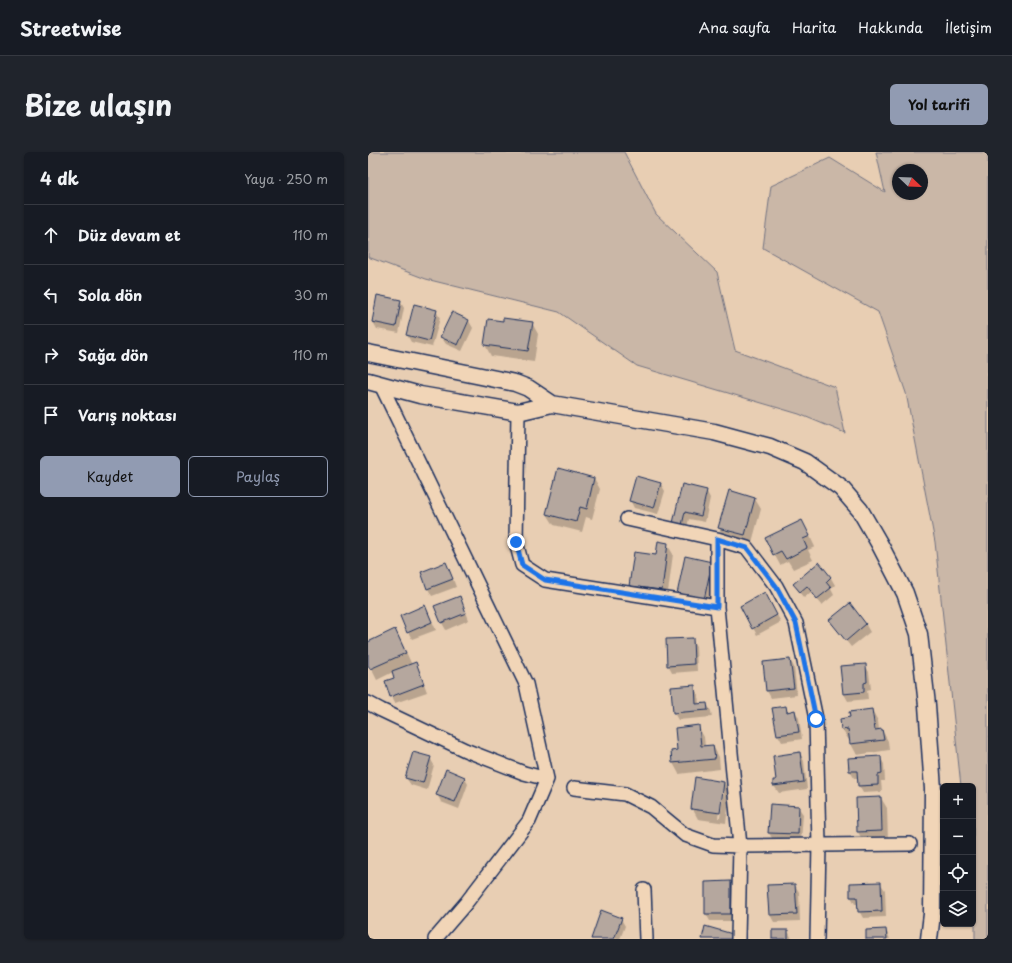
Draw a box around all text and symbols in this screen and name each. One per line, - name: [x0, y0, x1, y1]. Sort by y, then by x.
- text: Streetwise: [20, 14, 122, 42]
- text: Ana sayfa: [699, 17, 770, 38]
- text: Harita: [792, 17, 836, 38]
- text: Hakkında: [858, 17, 923, 38]
- text: İletişim: [945, 17, 992, 38]
- text: Bize ulaşın: [24, 83, 172, 126]
- button: Yol tarifi: [890, 84, 988, 125]
- north arrow: [892, 164, 928, 200]
- text: 4 dk: [40, 165, 79, 191]
- text: Yaya · 250 m: [244, 169, 328, 188]
- text: Düz devam et: [78, 223, 181, 246]
- icon: ahead: [40, 224, 62, 246]
- text: 110 m: [293, 225, 328, 244]
- text: Sola dön: [78, 283, 142, 306]
- icon: left: [40, 284, 62, 306]
- text: 30 m: [294, 285, 328, 304]
- text: Sağa dön: [78, 343, 148, 366]
- icon: right: [40, 344, 62, 366]
- text: 110 m: [293, 345, 328, 364]
- text: Varış noktası: [78, 403, 177, 426]
- icon: arrive: [40, 404, 62, 426]
- button: Kaydet: [40, 456, 180, 497]
- button: Paylaş: [188, 456, 328, 497]
- route end: [507, 533, 525, 551]
- route start: [807, 710, 825, 728]
- map controls: [940, 783, 976, 927]
- button: +: [940, 783, 976, 819]
- button: −: [940, 819, 976, 855]
- button: locate: [940, 855, 976, 891]
- button: layers: [940, 891, 976, 927]

